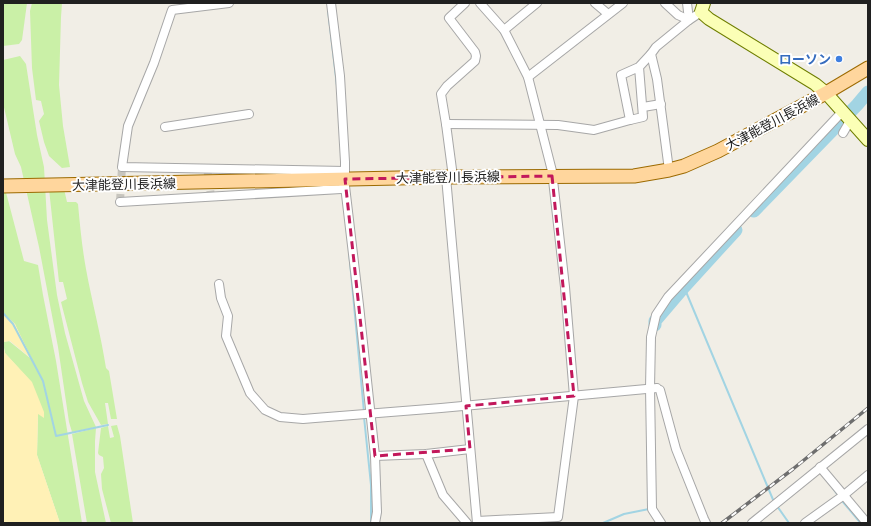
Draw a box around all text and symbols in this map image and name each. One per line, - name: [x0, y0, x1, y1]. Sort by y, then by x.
- place label: ローソン: [779, 51, 831, 67]
- marker: ローソン: [834, 54, 844, 64]
- street label: 大津能登川長浜線: [722, 91, 822, 153]
- street label: 大津能登川長浜線: [396, 168, 500, 186]
- street label: 大津能登川長浜線: [72, 175, 176, 193]

